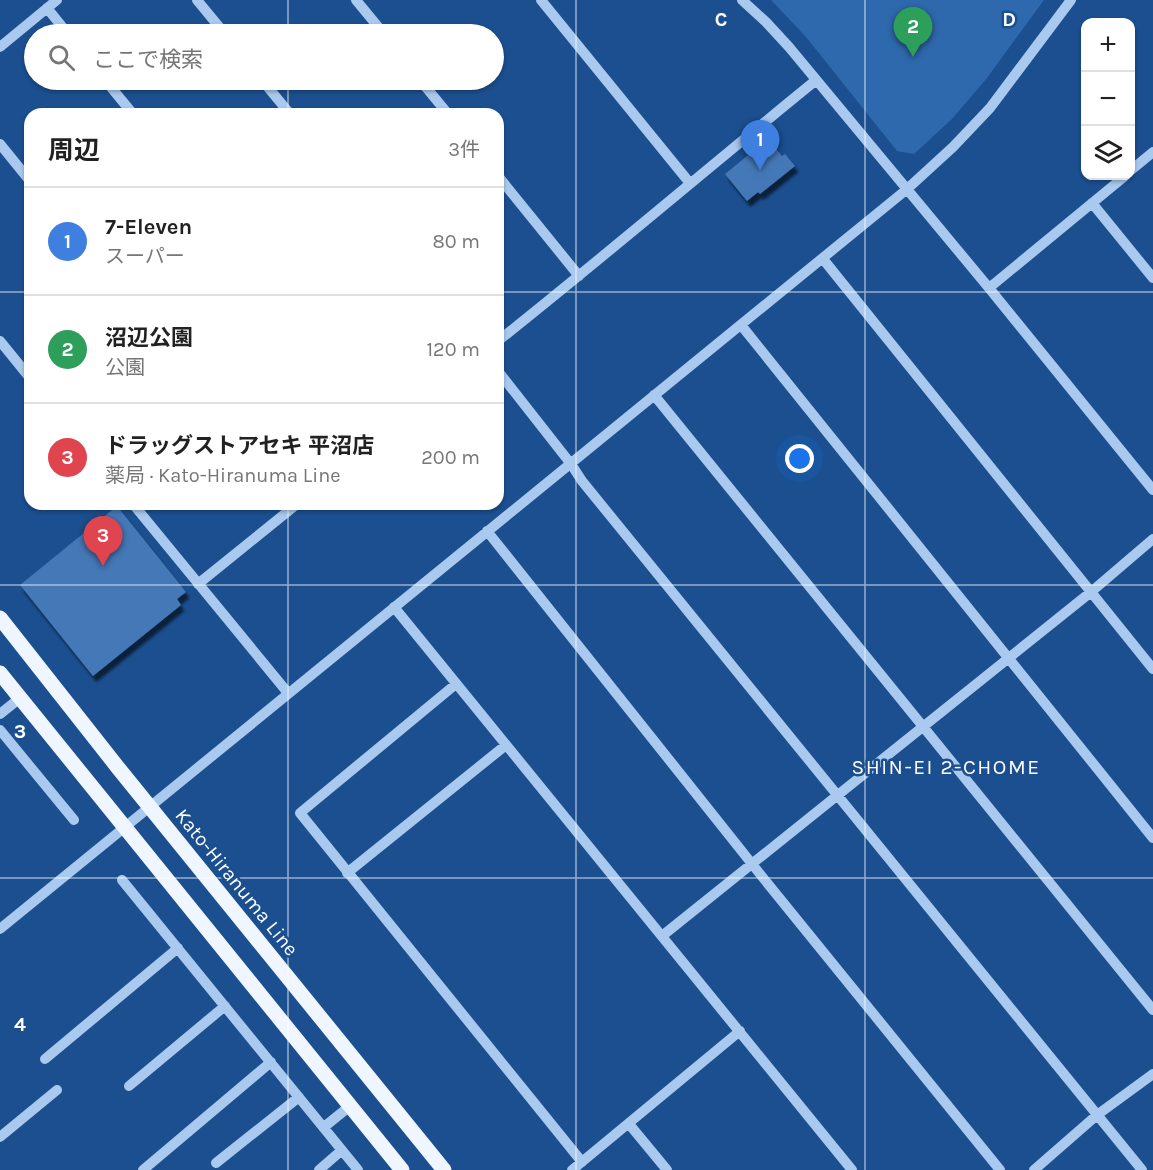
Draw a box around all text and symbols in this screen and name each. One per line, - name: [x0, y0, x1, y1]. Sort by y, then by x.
- text: C: [715, 8, 727, 31]
- pin: 2: [894, 8, 932, 57]
- text: D: [1002, 8, 1016, 31]
- map controls: [1081, 18, 1135, 180]
- button: +: [1081, 18, 1135, 72]
- search box: [24, 24, 504, 90]
- icon: search: [45, 41, 78, 74]
- text: ここで検索: [93, 47, 203, 73]
- button: −: [1081, 72, 1135, 126]
- pin: 1: [740, 120, 780, 170]
- button: layers: [1081, 126, 1135, 180]
- text: 周辺: [48, 135, 100, 166]
- text: 3件: [448, 138, 480, 161]
- text: 7-Eleven: [105, 214, 192, 240]
- text: 1: [64, 230, 71, 253]
- text: 80 m: [432, 230, 480, 253]
- text: スーパー: [105, 245, 185, 268]
- text: 沼辺公園: [105, 325, 193, 351]
- text: 2: [61, 338, 74, 361]
- text: 120 m: [426, 338, 480, 361]
- text: 公園: [105, 356, 145, 379]
- text: ドラッグストアセキ 平沼店: [105, 433, 374, 459]
- your location: [785, 444, 814, 473]
- text: 3: [61, 446, 74, 469]
- text: 200 m: [421, 446, 480, 469]
- text: 薬局 · Kato-Hiranuma Line: [105, 464, 341, 487]
- pin: 3: [84, 516, 122, 566]
- text: 3: [14, 720, 26, 743]
- district label: SHIN-EI 2-CHOME: [852, 755, 1041, 779]
- street label: Kato-Hiranuma Line: [170, 804, 303, 960]
- text: 4: [14, 1013, 26, 1036]

